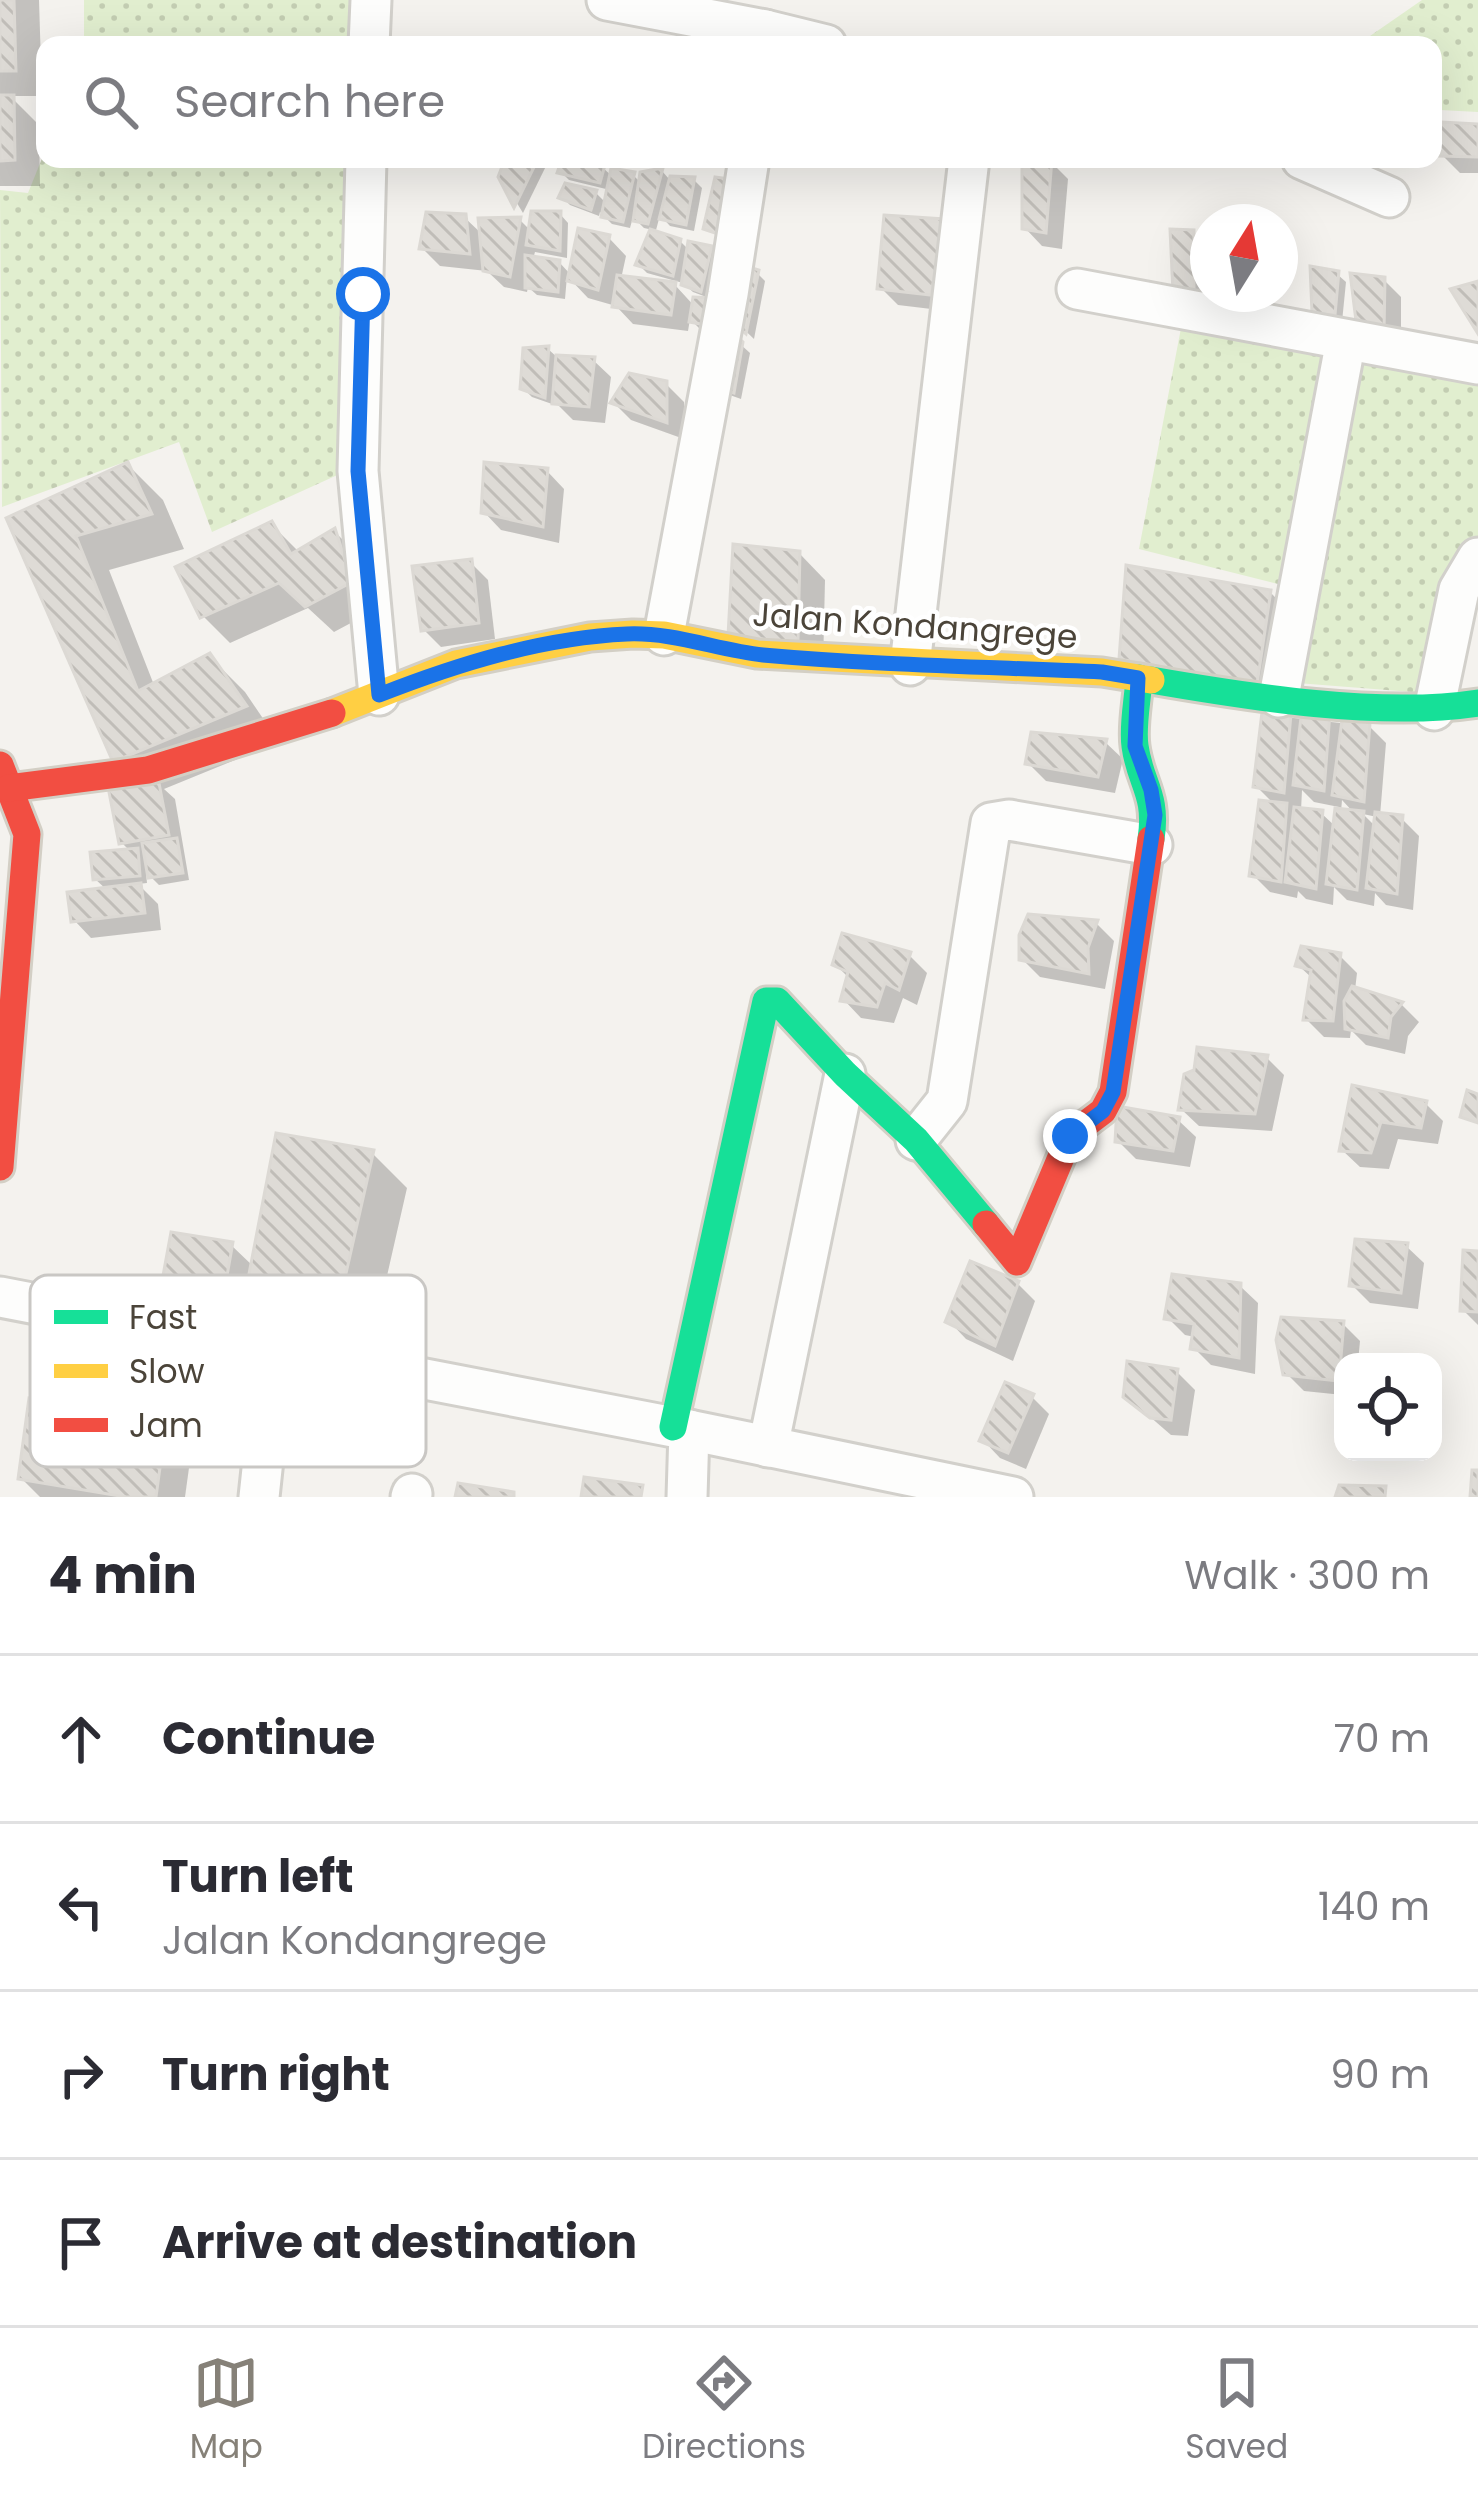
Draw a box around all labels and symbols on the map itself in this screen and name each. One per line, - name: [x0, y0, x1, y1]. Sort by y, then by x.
- north arrow: [1190, 204, 1298, 312]
- route start: [336, 267, 390, 321]
- street label: Jalan Kondangrege: [751, 591, 1079, 660]
- route end: [1043, 1109, 1097, 1163]
- legend: [30, 1275, 426, 1467]
- text: Fast: [129, 1294, 197, 1341]
- text: Slow: [129, 1348, 205, 1395]
- text: Jam: [129, 1402, 203, 1449]

